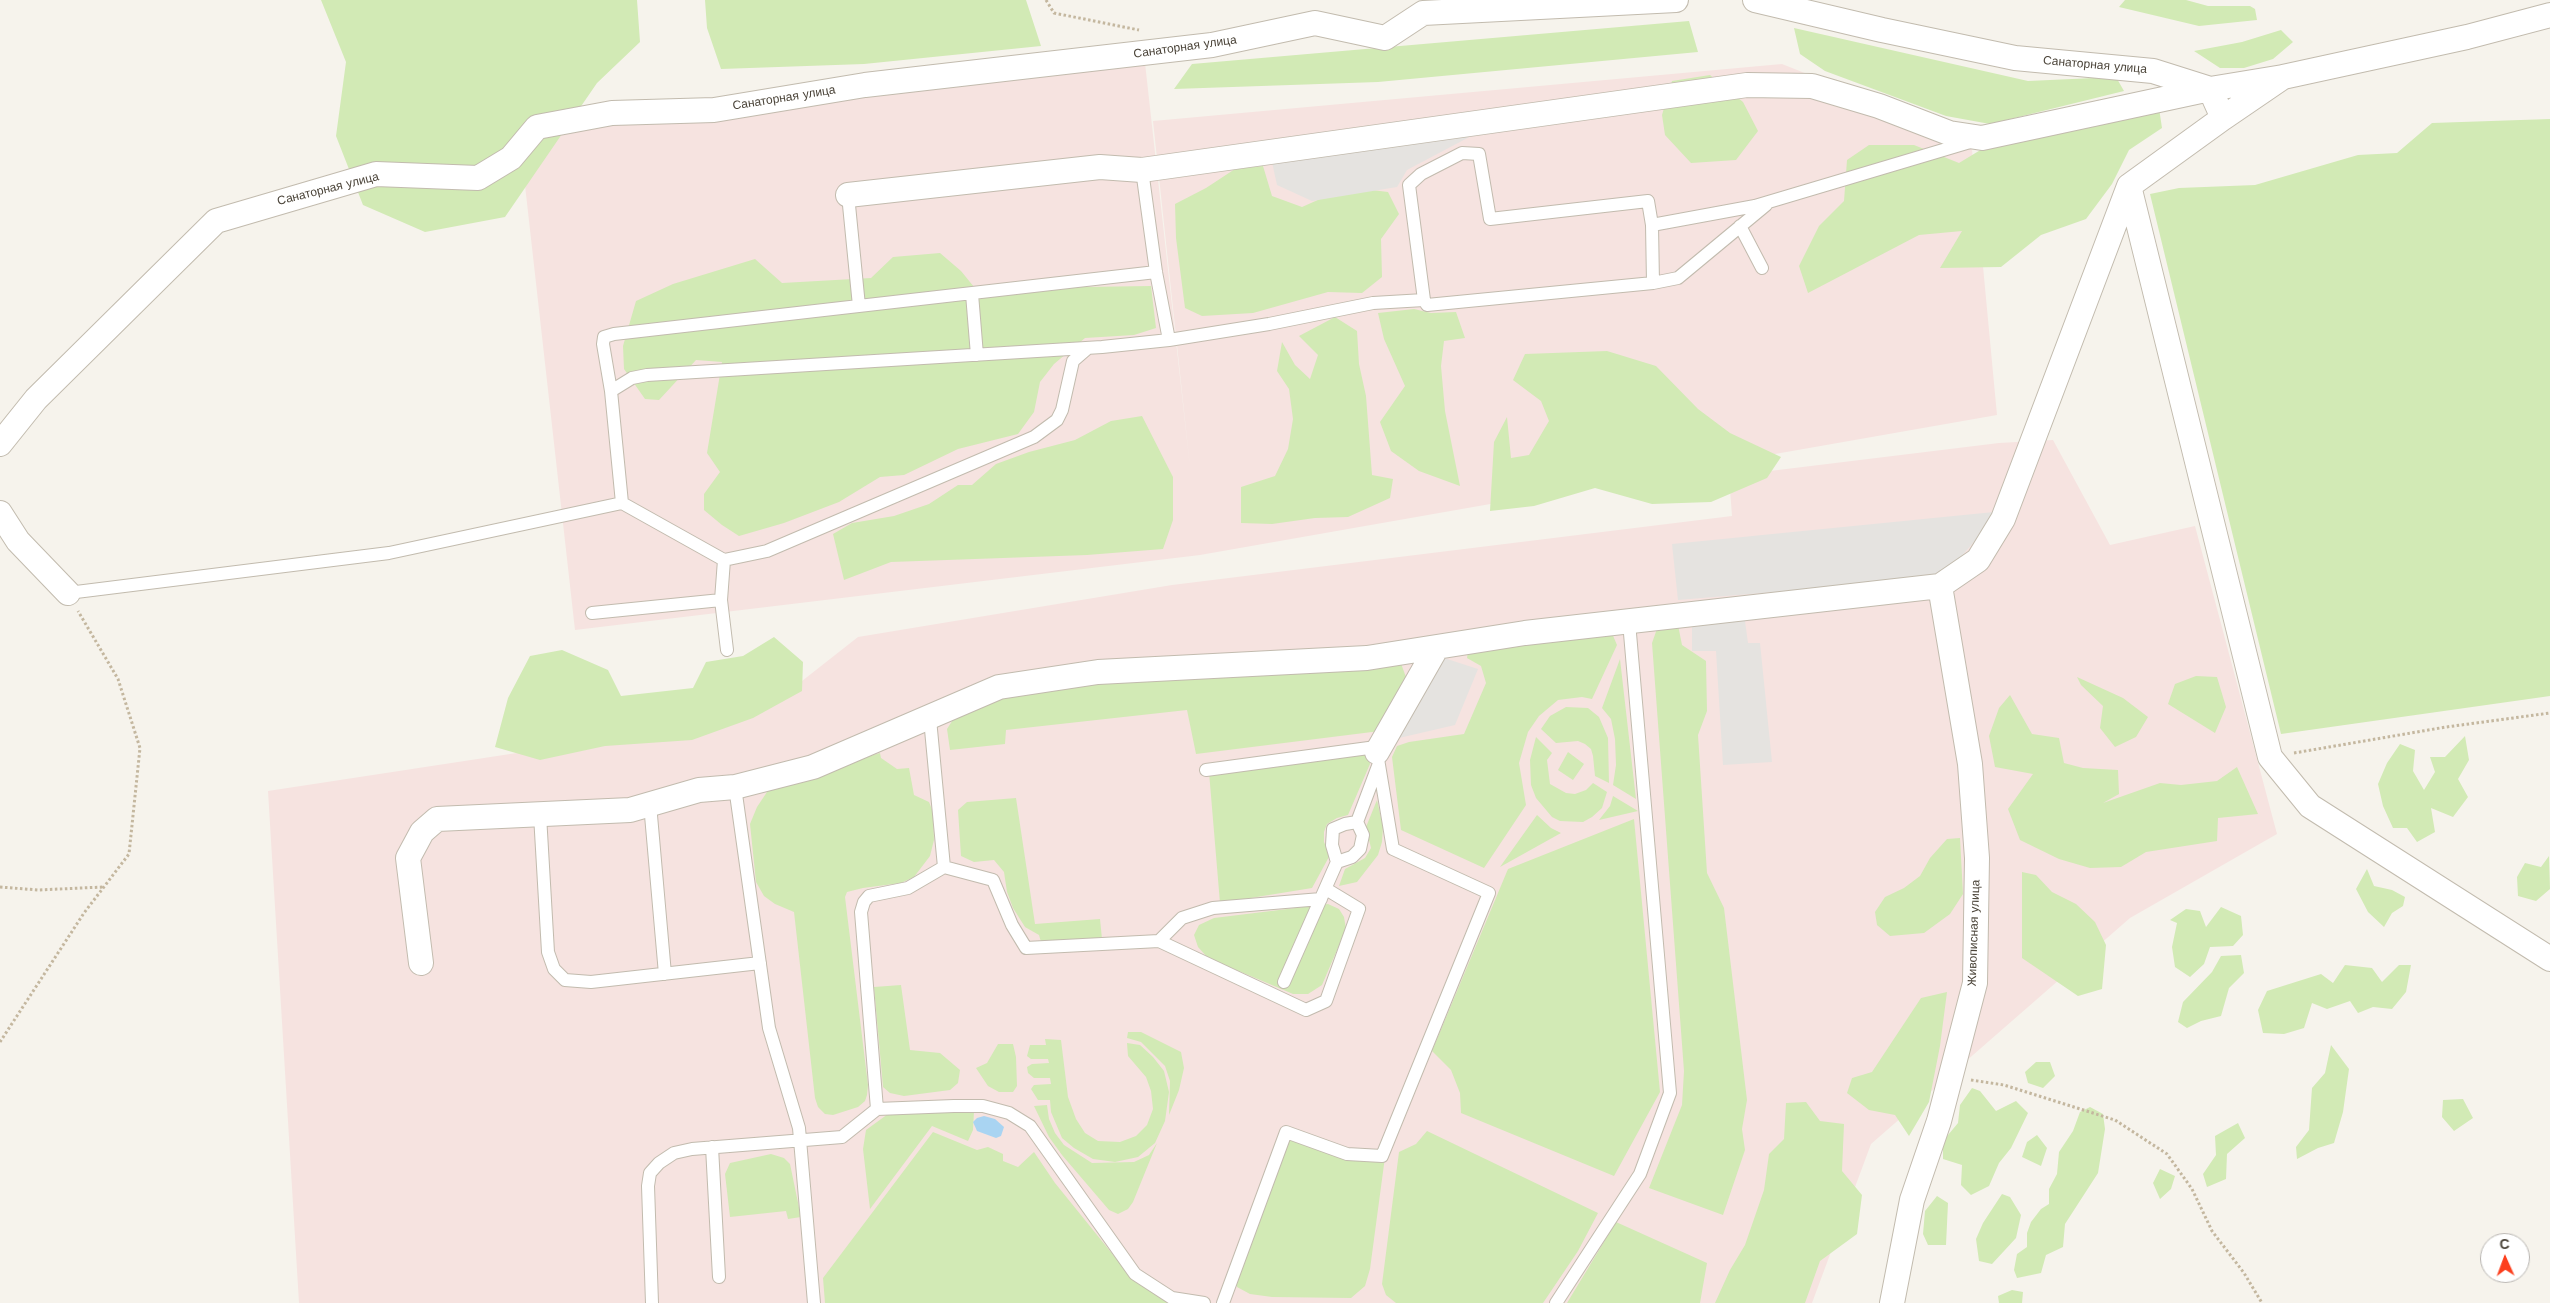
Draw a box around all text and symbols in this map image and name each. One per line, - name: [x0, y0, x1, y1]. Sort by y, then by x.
- street label: Санаторная улица: [1132, 33, 1238, 61]
- street label: Санаторная улица: [2043, 53, 2147, 77]
- street label: Санаторная улица: [731, 83, 837, 113]
- street label: Санаторная улица: [276, 169, 380, 209]
- street label: Живописная улица: [1965, 879, 1983, 987]
- north arrow: [2480, 1233, 2530, 1283]
- text: С: [2499, 1236, 2510, 1252]

